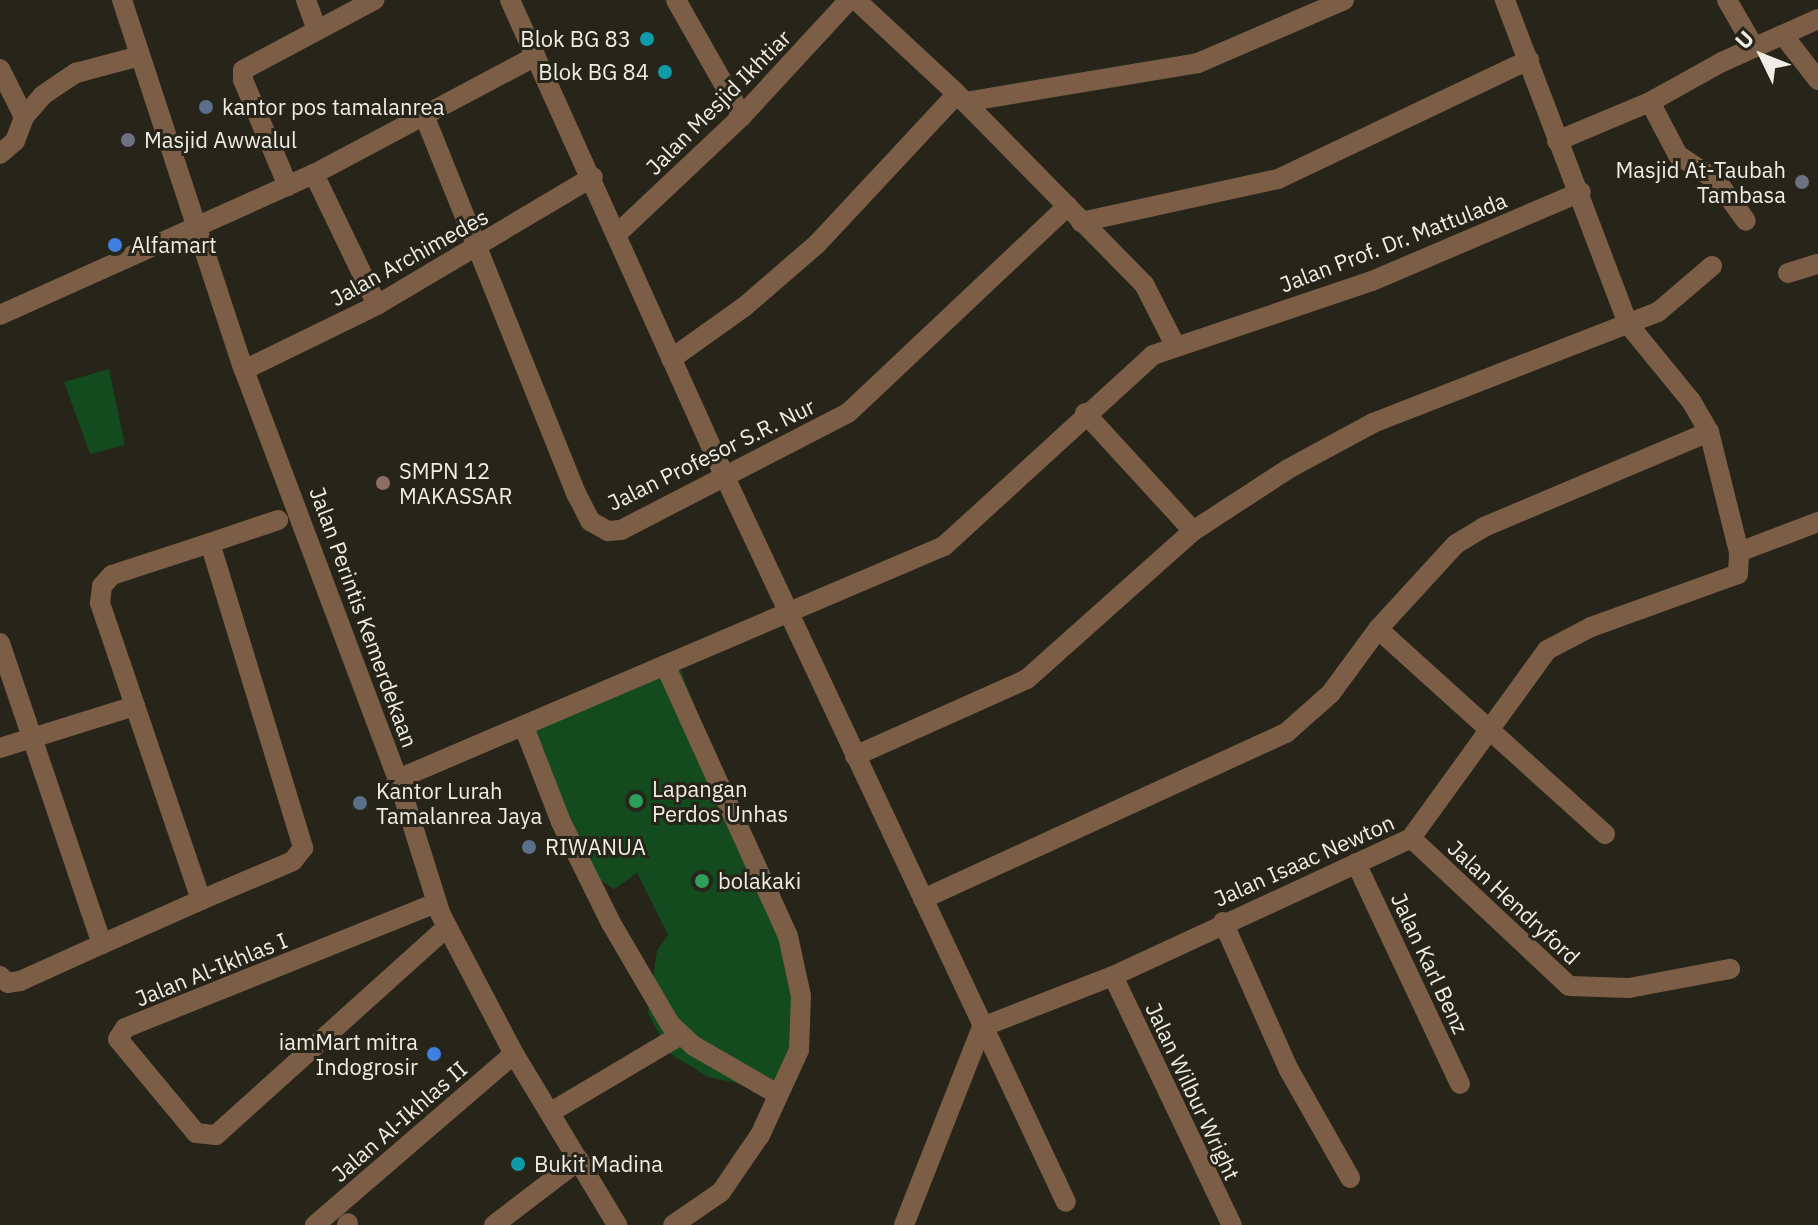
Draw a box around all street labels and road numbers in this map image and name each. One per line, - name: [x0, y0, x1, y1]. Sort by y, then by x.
- street label: Jalan Mesjid Ikhtiar: [640, 24, 796, 180]
- street label: Jalan Prof. Dr. Mattulada: [1276, 186, 1510, 298]
- street label: Jalan Archimedes: [325, 203, 493, 311]
- street label: Jalan Profesor S.R. Nur: [603, 392, 819, 516]
- street label: Jalan Perintis Kemerdekaan: [304, 483, 424, 751]
- street label: Jalan Isaac Newton: [1210, 808, 1398, 912]
- street label: Jalan Hendryford: [1443, 834, 1585, 970]
- street label: Jalan Karl Benz: [1386, 888, 1474, 1038]
- street label: Jalan Al-Ikhlas I: [131, 926, 291, 1012]
- street label: Jalan Wilbur Wright: [1140, 998, 1246, 1184]
- street label: Jalan Al-Ikhlas II: [326, 1055, 472, 1187]

